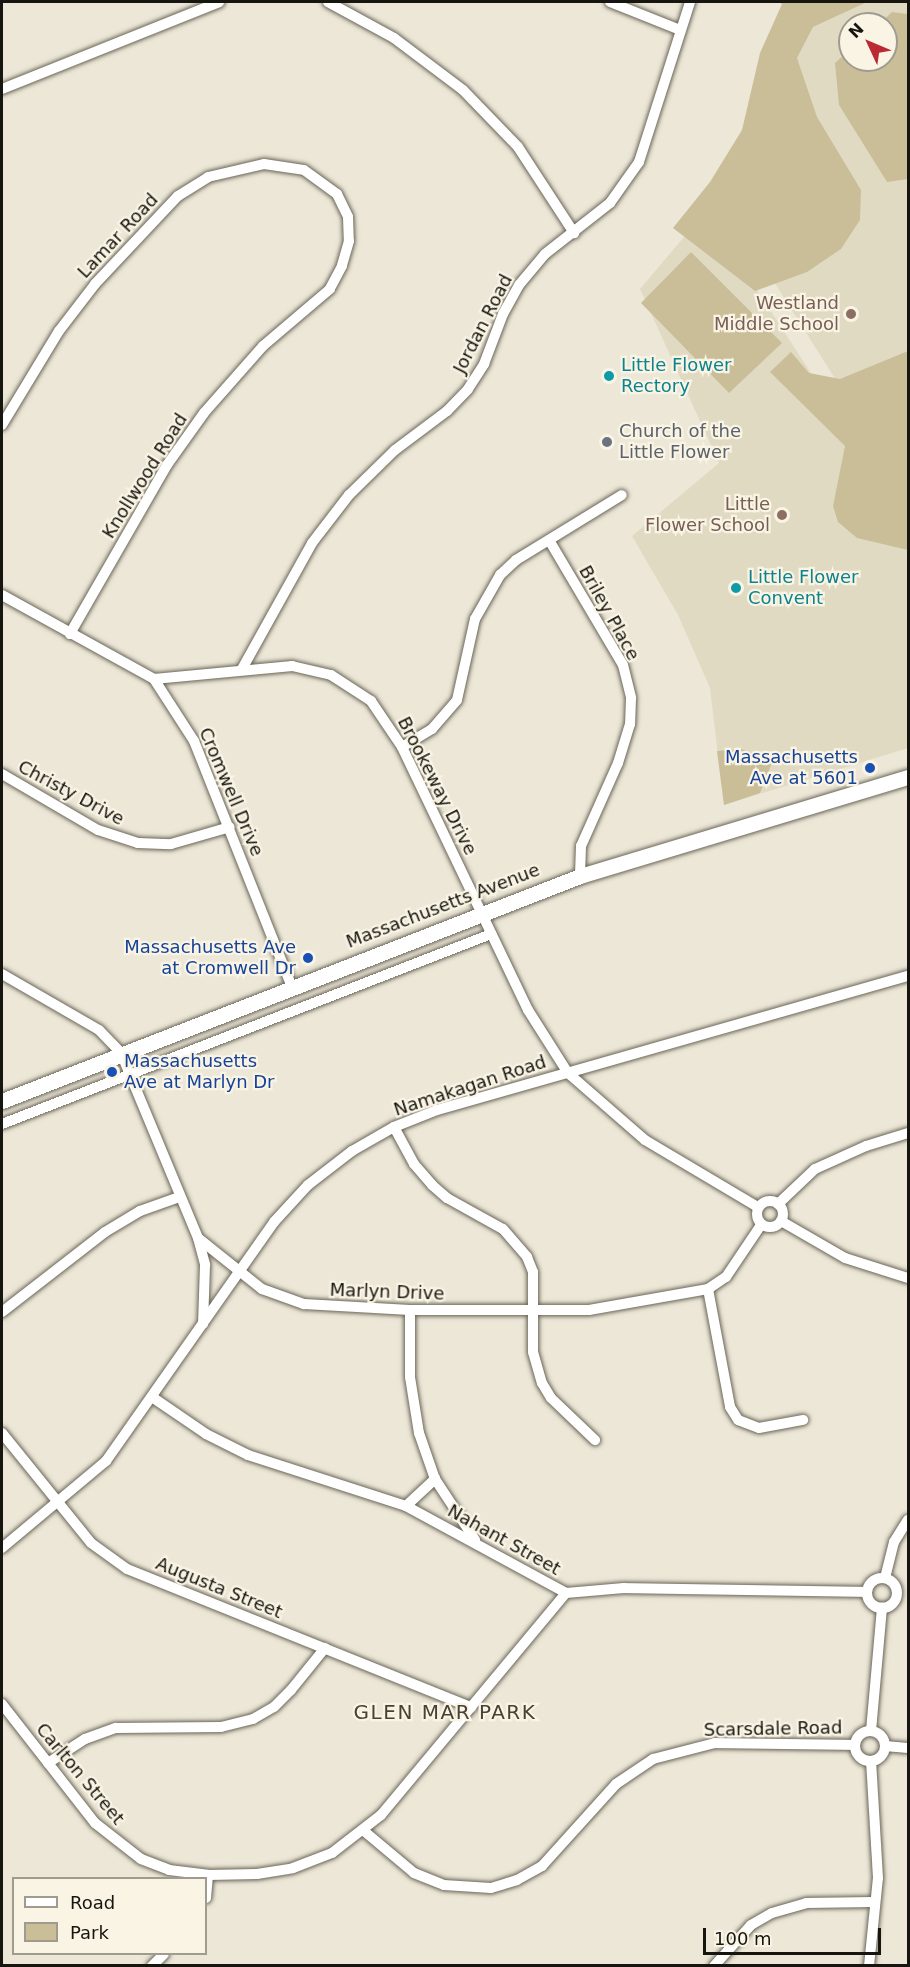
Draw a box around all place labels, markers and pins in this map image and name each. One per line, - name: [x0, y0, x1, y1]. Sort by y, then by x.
- place label: Westland Middle School: [714, 293, 839, 336]
- marker: Westland Middle School: [844, 307, 858, 321]
- place label: Little Flower Rectory: [621, 355, 732, 398]
- marker: Little Flower Rectory: [602, 369, 616, 383]
- place label: Church of the Little Flower: [619, 421, 741, 464]
- marker: Church of the Little Flower: [600, 435, 614, 449]
- place label: Little Flower School: [645, 494, 770, 536]
- marker: Little Flower School: [775, 508, 789, 522]
- place label: Little Flower Convent: [748, 567, 859, 610]
- marker: Little Flower Convent: [729, 581, 743, 595]
- place label: Massachusetts Ave at 5601: [725, 747, 858, 789]
- marker: Massachusetts Ave at 5601: [863, 761, 877, 775]
- place label: Massachusetts Ave at Cromwell Dr: [124, 937, 296, 980]
- marker: Massachusetts Ave at Cromwell Dr: [301, 951, 315, 965]
- place label: Massachusetts Ave at Marlyn Dr: [124, 1051, 275, 1094]
- marker: Massachusetts Ave at Marlyn Dr: [105, 1065, 119, 1079]

